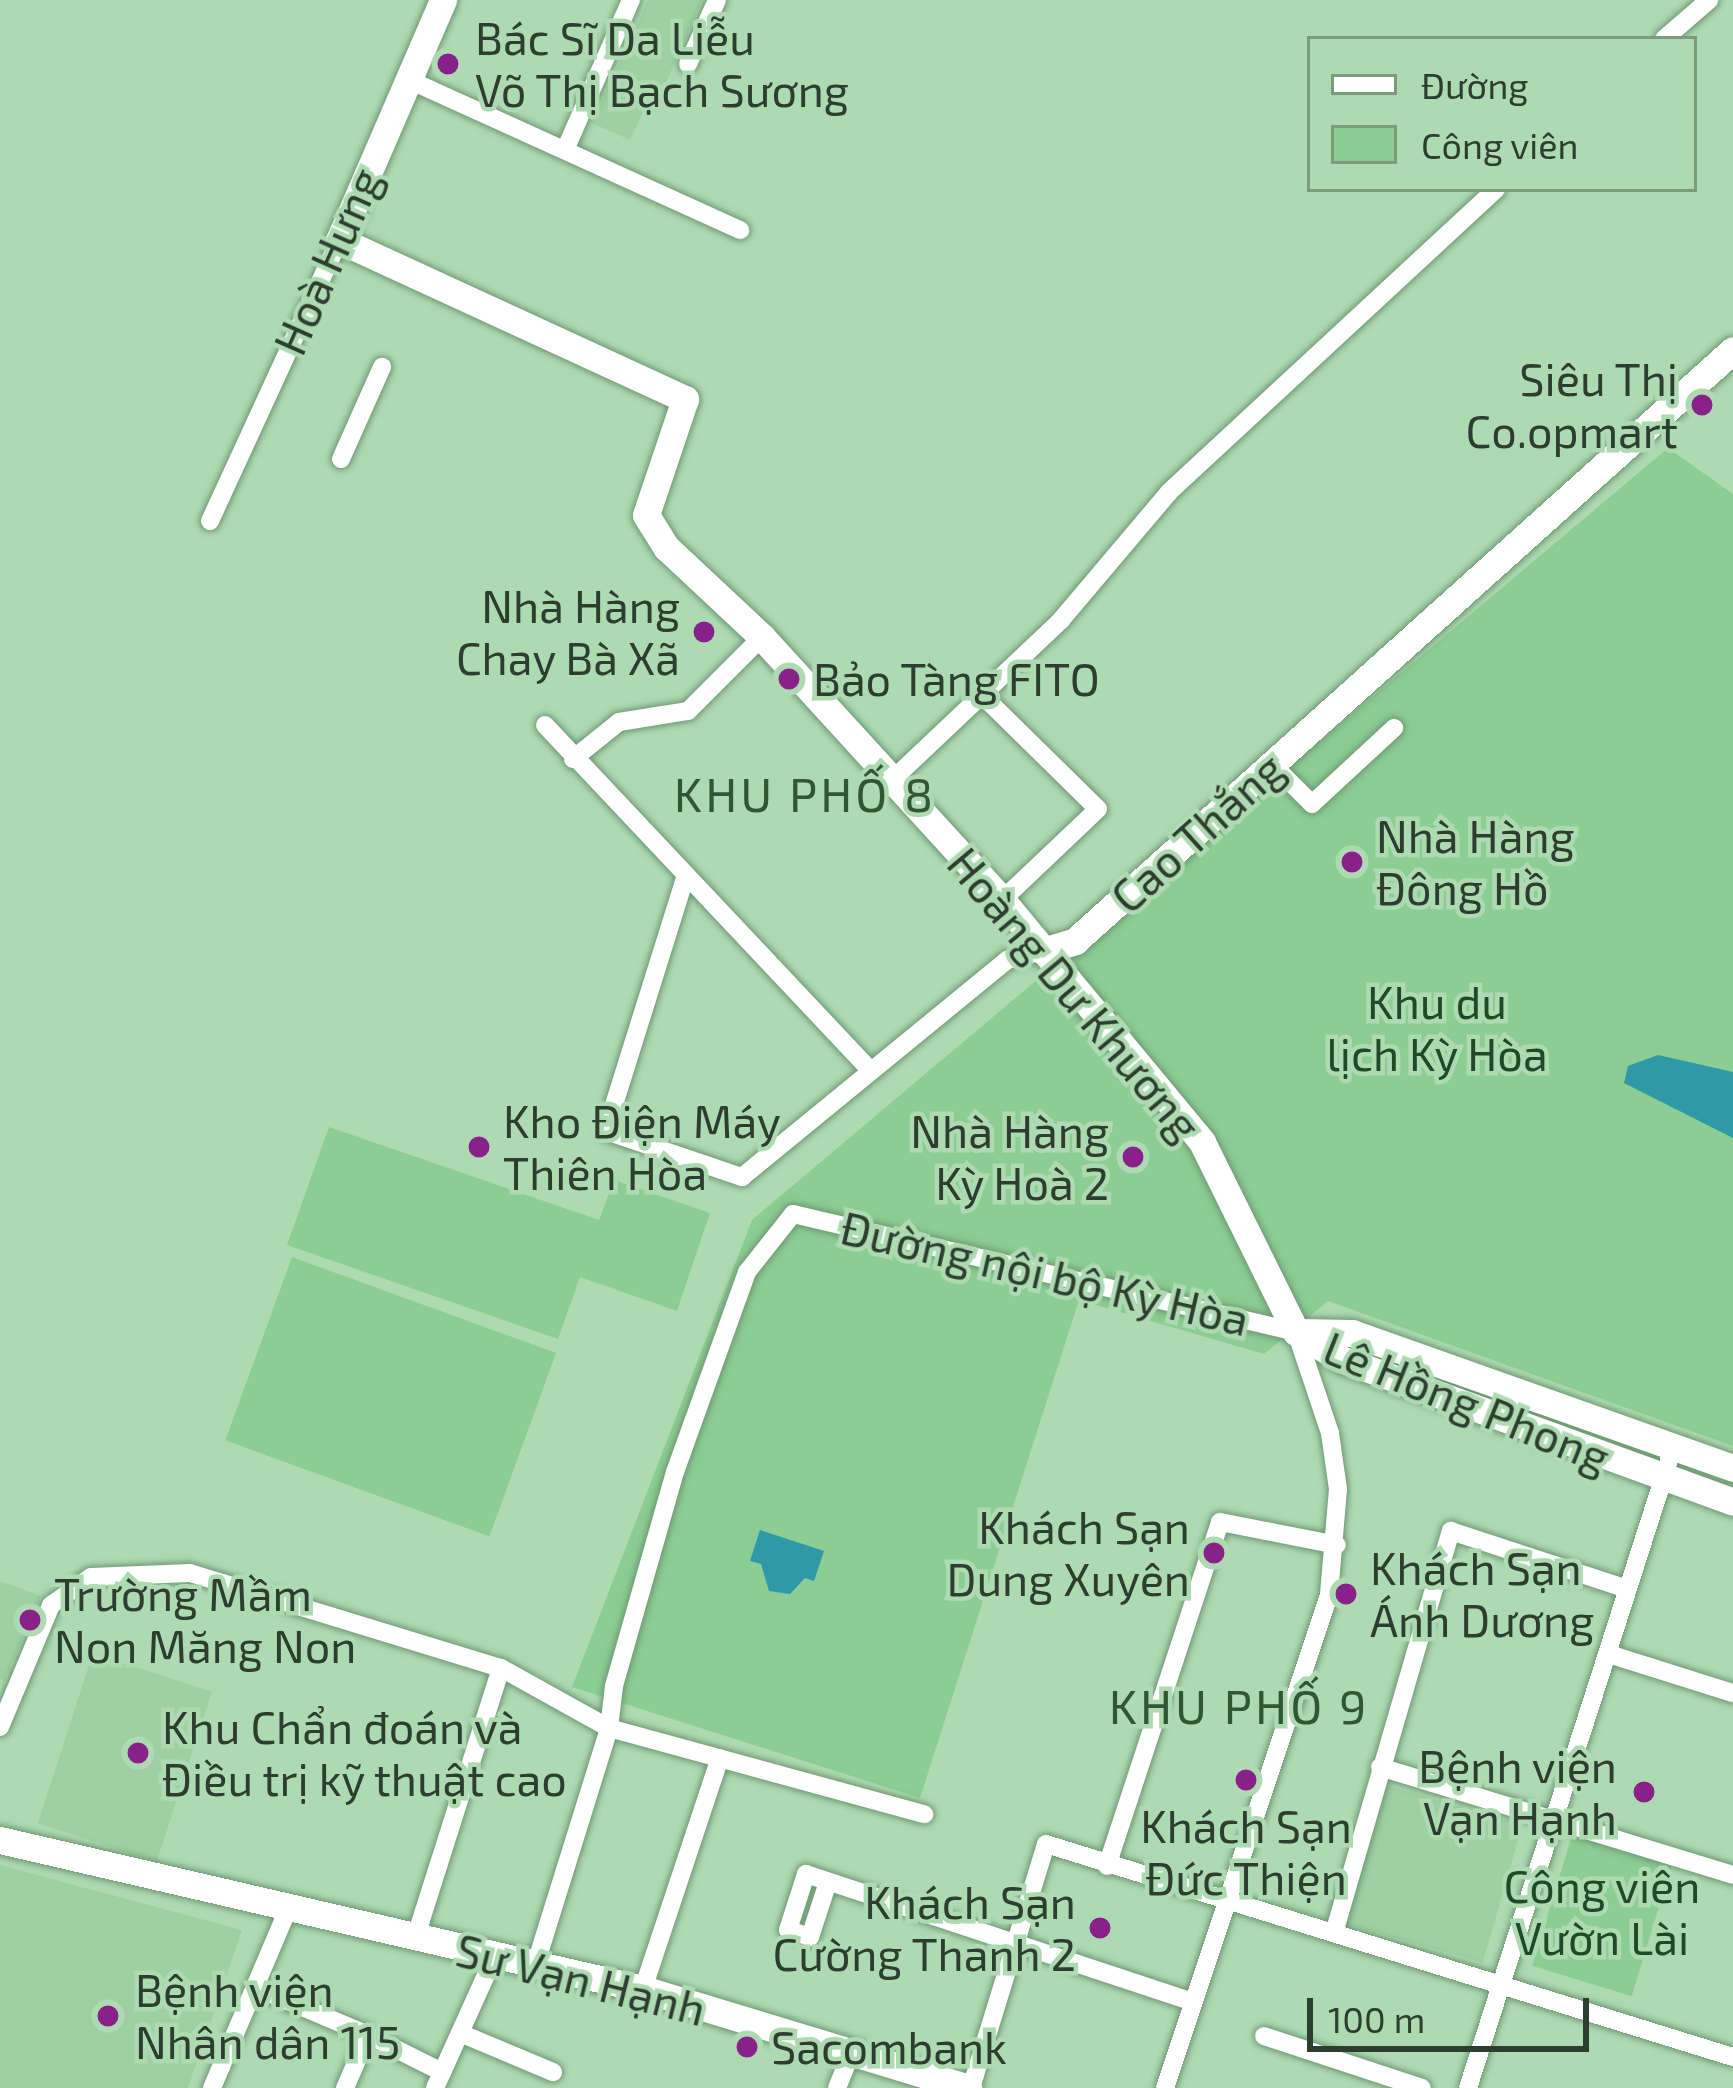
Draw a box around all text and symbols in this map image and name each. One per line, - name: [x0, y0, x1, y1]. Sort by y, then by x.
- place label: Bác Sĩ Da Liễu Võ Thị Bạch Sương: [475, 11, 850, 117]
- legend: [1307, 36, 1697, 192]
- marker: Bác Sĩ Da Liễu Võ Thị Bạch Sương: [432, 48, 464, 80]
- text: Đường: [1421, 63, 1528, 106]
- text: Công viên: [1421, 123, 1578, 166]
- street label: Hoà Hưng: [262, 159, 392, 363]
- place label: Siêu Thị Co.opmart: [1466, 352, 1678, 458]
- marker: Siêu Thị Co.opmart: [1689, 392, 1715, 418]
- place label: Nhà Hàng Chay Bà Xã: [455, 579, 680, 685]
- marker: Nhà Hàng Chay Bà Xã: [691, 619, 717, 645]
- place label: Bảo Tàng FITO: [813, 652, 1101, 706]
- marker: Bảo Tàng FITO: [776, 666, 802, 692]
- street label: Cao Thắng: [1099, 740, 1295, 924]
- district label: KHU PHỐ 8: [674, 765, 936, 823]
- place label: Nhà Hàng Đông Hồ: [1376, 809, 1575, 915]
- street label: Hoàng Dư Khương: [937, 837, 1213, 1151]
- marker: Nhà Hàng Đông Hồ: [1339, 849, 1365, 875]
- park label: Khu du lịch Kỳ Hòa: [1326, 975, 1548, 1081]
- place label: Kho Điện Máy Thiên Hòa: [503, 1094, 781, 1200]
- place label: Nhà Hàng Kỳ Hoà 2: [910, 1104, 1109, 1210]
- marker: Kho Điện Máy Thiên Hòa: [466, 1134, 492, 1160]
- marker: Nhà Hàng Kỳ Hoà 2: [1120, 1144, 1146, 1170]
- street label: Đường nội bộ Kỳ Hòa: [835, 1200, 1255, 1346]
- street label: Lê Hồng Phong: [1316, 1320, 1618, 1484]
- place label: Khách Sạn Dung Xuyên: [946, 1500, 1190, 1606]
- marker: Khách Sạn Dung Xuyên: [1201, 1540, 1227, 1566]
- place label: Khách Sạn Ánh Dương: [1370, 1541, 1594, 1647]
- place label: Trường Mầm Non Măng Non: [54, 1567, 356, 1673]
- marker: Khách Sạn Ánh Dương: [1333, 1581, 1359, 1607]
- marker: Trường Mầm Non Măng Non: [17, 1607, 43, 1633]
- district label: KHU PHỐ 9: [1109, 1677, 1369, 1735]
- place label: Khu Chẩn đoán và Điều trị kỹ thuật cao: [162, 1700, 569, 1806]
- place label: Bệnh viện Vạn Hạnh: [1417, 1739, 1617, 1845]
- marker: Khu Chẩn đoán và Điều trị kỹ thuật cao: [125, 1740, 151, 1766]
- marker: Khách Sạn Đức Thiện: [1233, 1767, 1259, 1793]
- marker: Bệnh viện Vạn Hạnh: [1628, 1776, 1660, 1808]
- place label: Khách Sạn Đức Thiện: [1140, 1799, 1352, 1905]
- park label: Công viên Vườn Lài: [1503, 1859, 1701, 1965]
- place label: Khách Sạn Cường Thanh 2: [772, 1875, 1076, 1981]
- marker: Khách Sạn Cường Thanh 2: [1087, 1915, 1113, 1941]
- street label: Sư Vạn Hạnh: [450, 1922, 712, 2036]
- place label: Bệnh viện Nhân dân 115: [135, 1963, 400, 2069]
- scale bar: [1313, 1974, 1595, 2048]
- text: 100 m: [1328, 1997, 1425, 2040]
- marker: Bệnh viện Nhân dân 115: [92, 2000, 124, 2032]
- place label: Sacombank: [771, 2020, 1007, 2074]
- marker: Sacombank: [734, 2034, 760, 2060]

